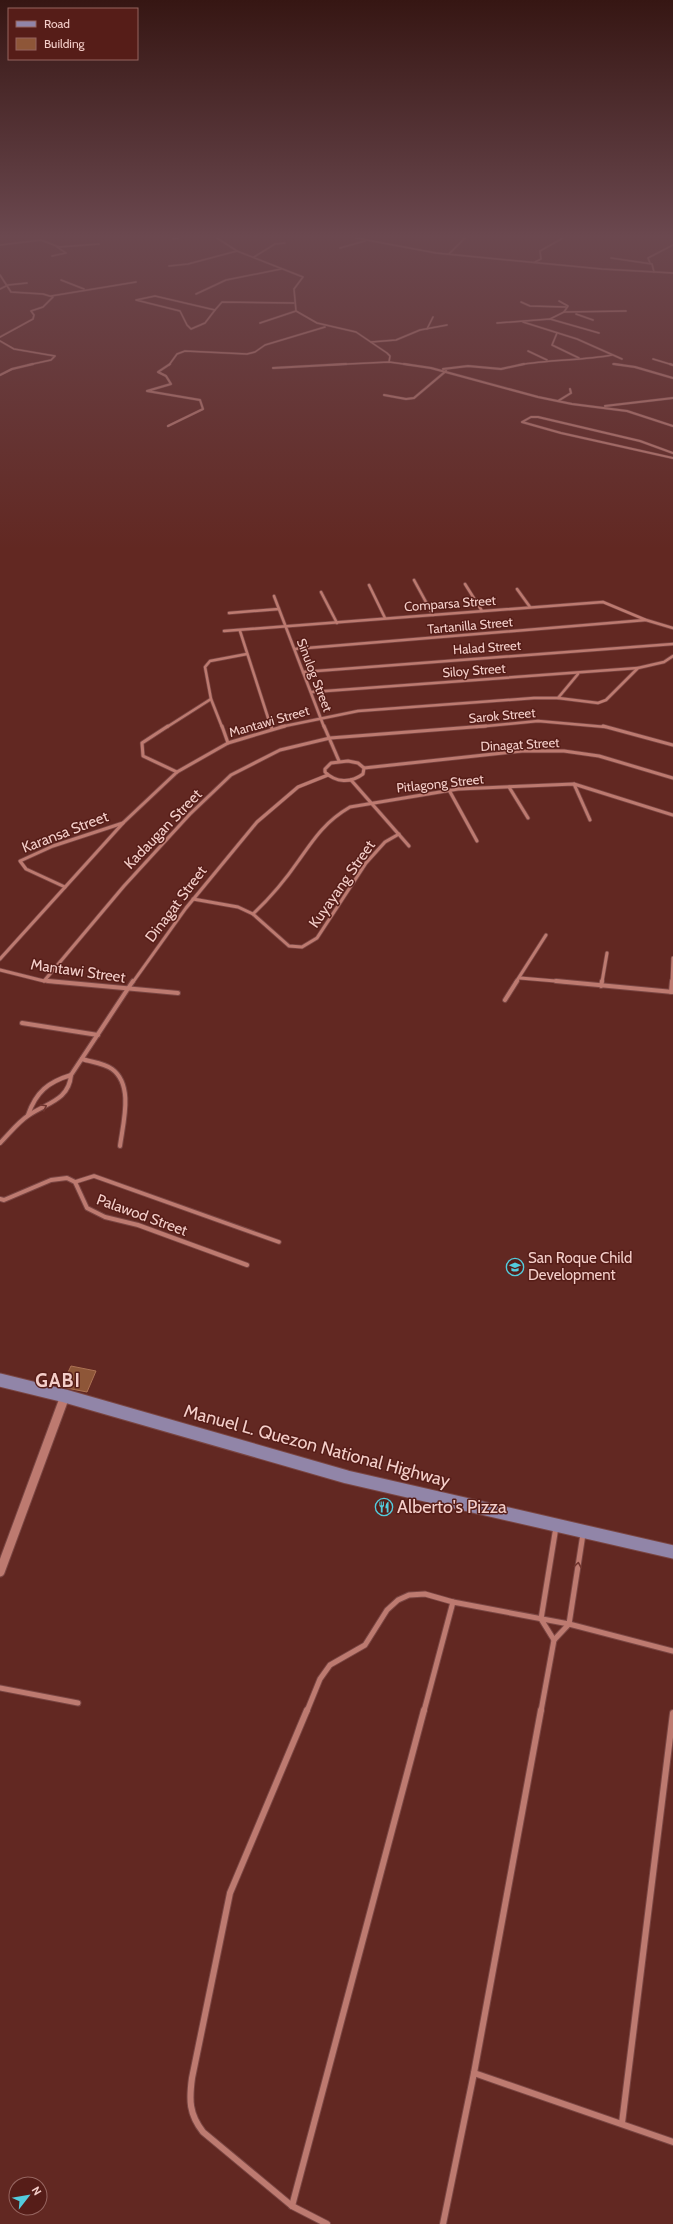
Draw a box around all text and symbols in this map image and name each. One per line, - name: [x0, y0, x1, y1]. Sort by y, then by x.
- legend: [8, 8, 138, 60]
- text: Road: [44, 16, 70, 31]
- text: Building: [44, 36, 86, 51]
- street label: Comparsa Street: [404, 592, 497, 614]
- street label: Tartanilla Street: [427, 613, 514, 637]
- street label: Sinulog Street: [294, 636, 337, 715]
- street label: Halad Street: [452, 637, 522, 657]
- street label: Siloy Street: [442, 660, 507, 680]
- street label: Mantawi Street: [227, 702, 312, 740]
- street label: Sarok Street: [468, 704, 537, 726]
- street label: Dinagat Street: [480, 734, 560, 754]
- street label: Pitlagong Street: [396, 770, 485, 796]
- street label: Kadaugan Street: [120, 785, 206, 873]
- street label: Karansa Street: [19, 807, 111, 857]
- street label: Kuyayang Street: [305, 837, 379, 931]
- street label: Dinagat Street: [141, 862, 211, 946]
- street label: Mantawi Street: [29, 955, 127, 987]
- one-way arrow: [40, 1104, 48, 1112]
- street label: Palawod Street: [94, 1190, 190, 1240]
- place label: San Roque Child Development: [528, 1249, 632, 1284]
- school or university icon: San Roque Child Development: [505, 1257, 525, 1277]
- district label: GABI: [35, 1369, 81, 1392]
- street label: Manuel L. Quezon National Highway: [181, 1400, 453, 1492]
- place label: Alberto's Pizza: [397, 1496, 507, 1518]
- restaurant icon: Alberto's Pizza: [374, 1497, 394, 1517]
- one-way arrow: [573, 1562, 582, 1568]
- north arrow: [8, 2176, 48, 2216]
- text: N: [29, 2184, 45, 2198]

